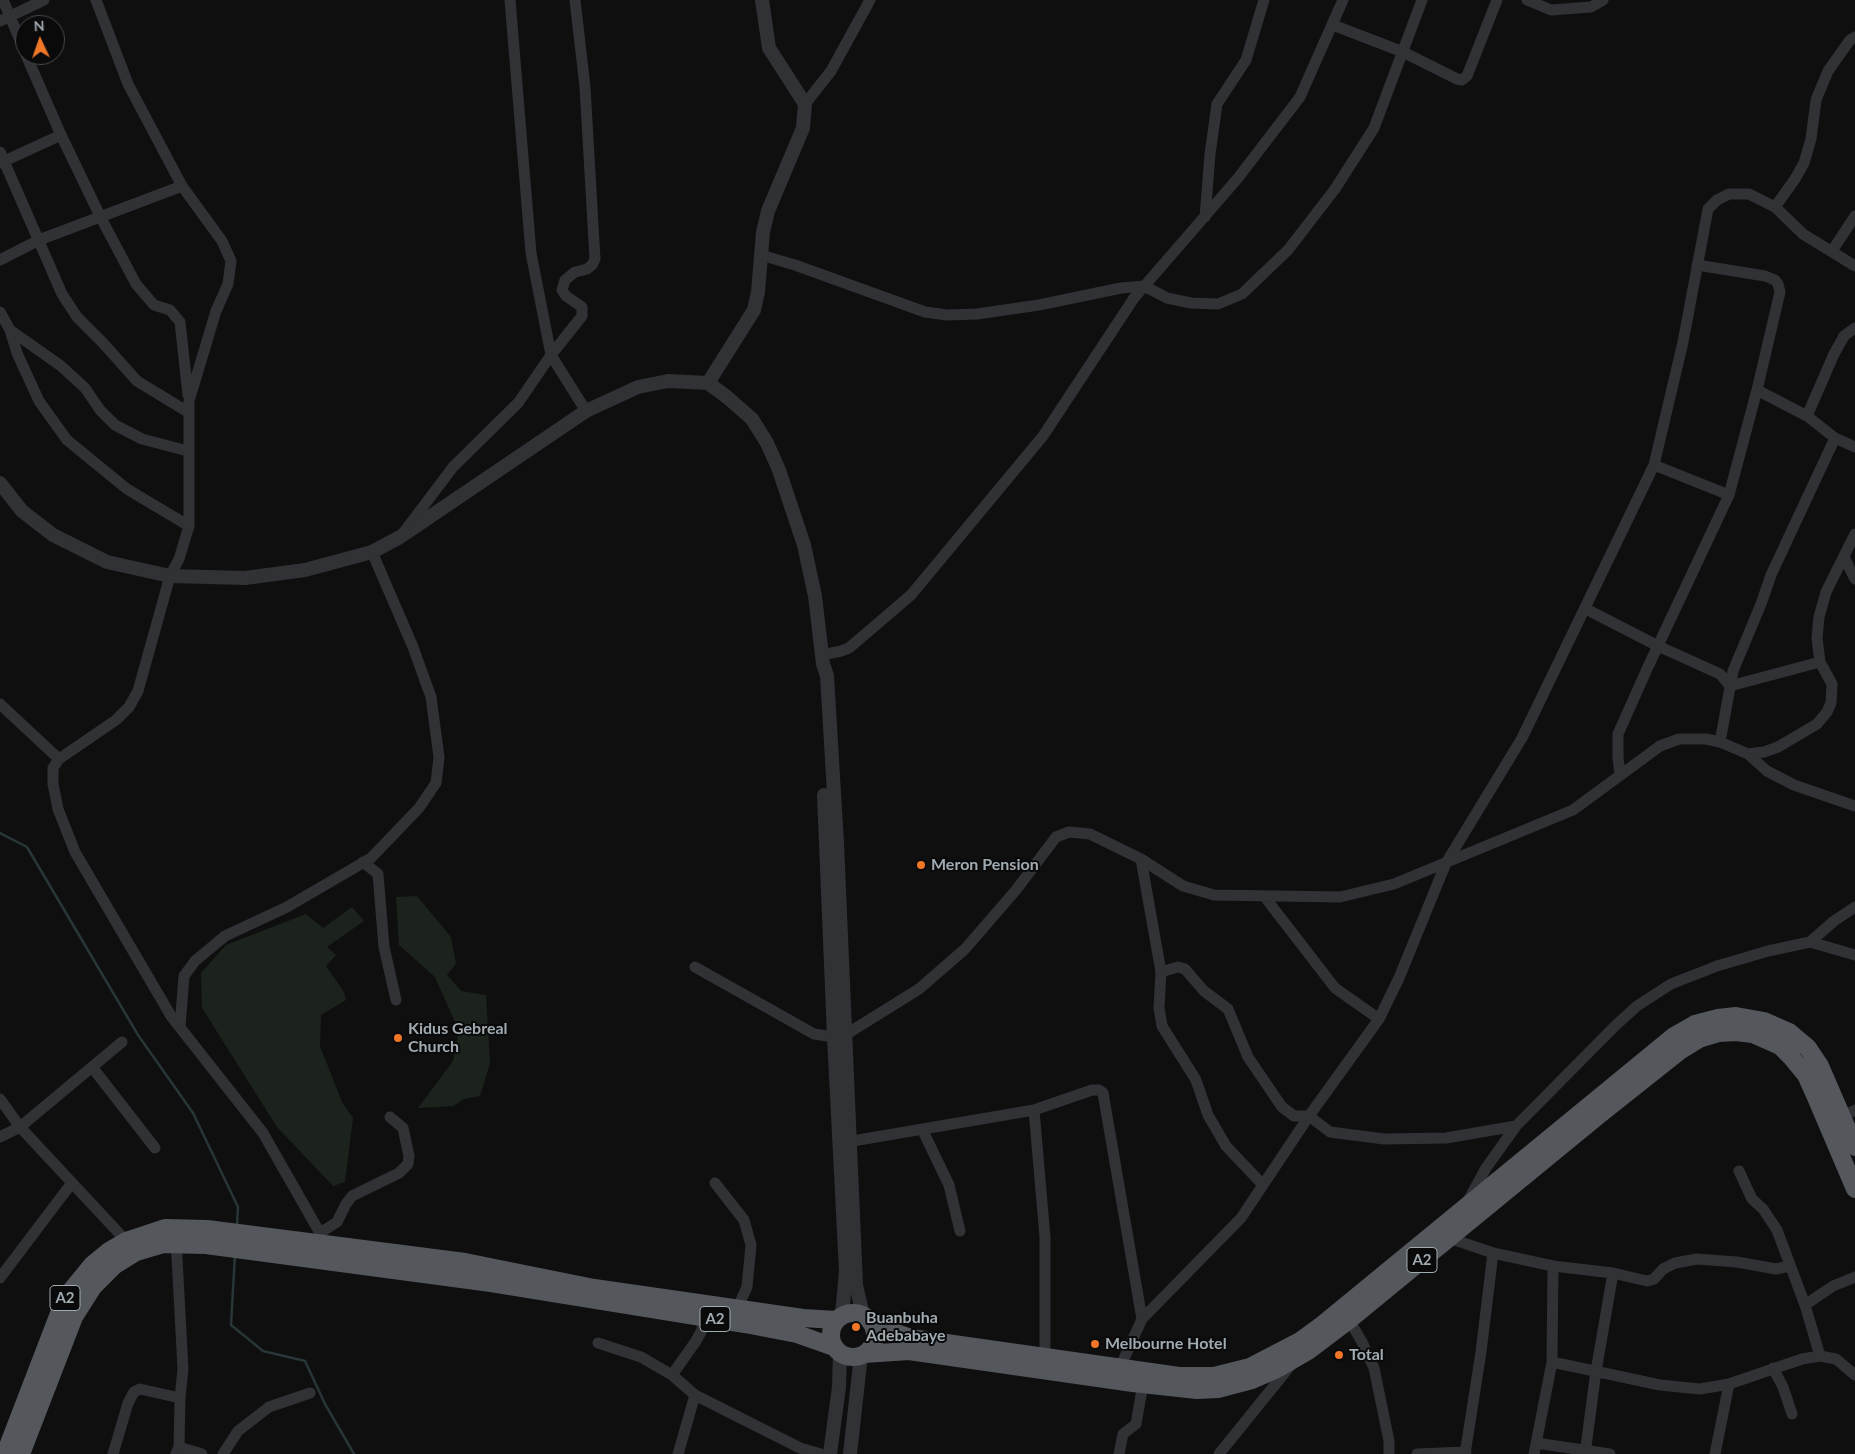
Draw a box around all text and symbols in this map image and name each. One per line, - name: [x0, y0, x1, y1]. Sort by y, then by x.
- north arrow: [15, 15, 65, 65]
- text: N: [33, 17, 45, 34]
- place label: Meron Pension: [931, 855, 1039, 875]
- marker: Meron Pension: [915, 859, 927, 871]
- place label: Kidus Gebreal Church: [408, 1019, 508, 1057]
- marker: Kidus Gebreal Church: [392, 1032, 404, 1044]
- road number: A2: [1407, 1248, 1437, 1272]
- road number: A2: [50, 1286, 80, 1310]
- road number: A2: [700, 1306, 730, 1332]
- place label: Buanbuha Adebabaye: [866, 1308, 945, 1346]
- marker: Buanbuha Adebabaye: [850, 1321, 862, 1333]
- place label: Melbourne Hotel: [1105, 1334, 1227, 1354]
- marker: Melbourne Hotel: [1089, 1338, 1101, 1350]
- place label: Total: [1349, 1345, 1384, 1365]
- marker: Total: [1333, 1349, 1345, 1361]

